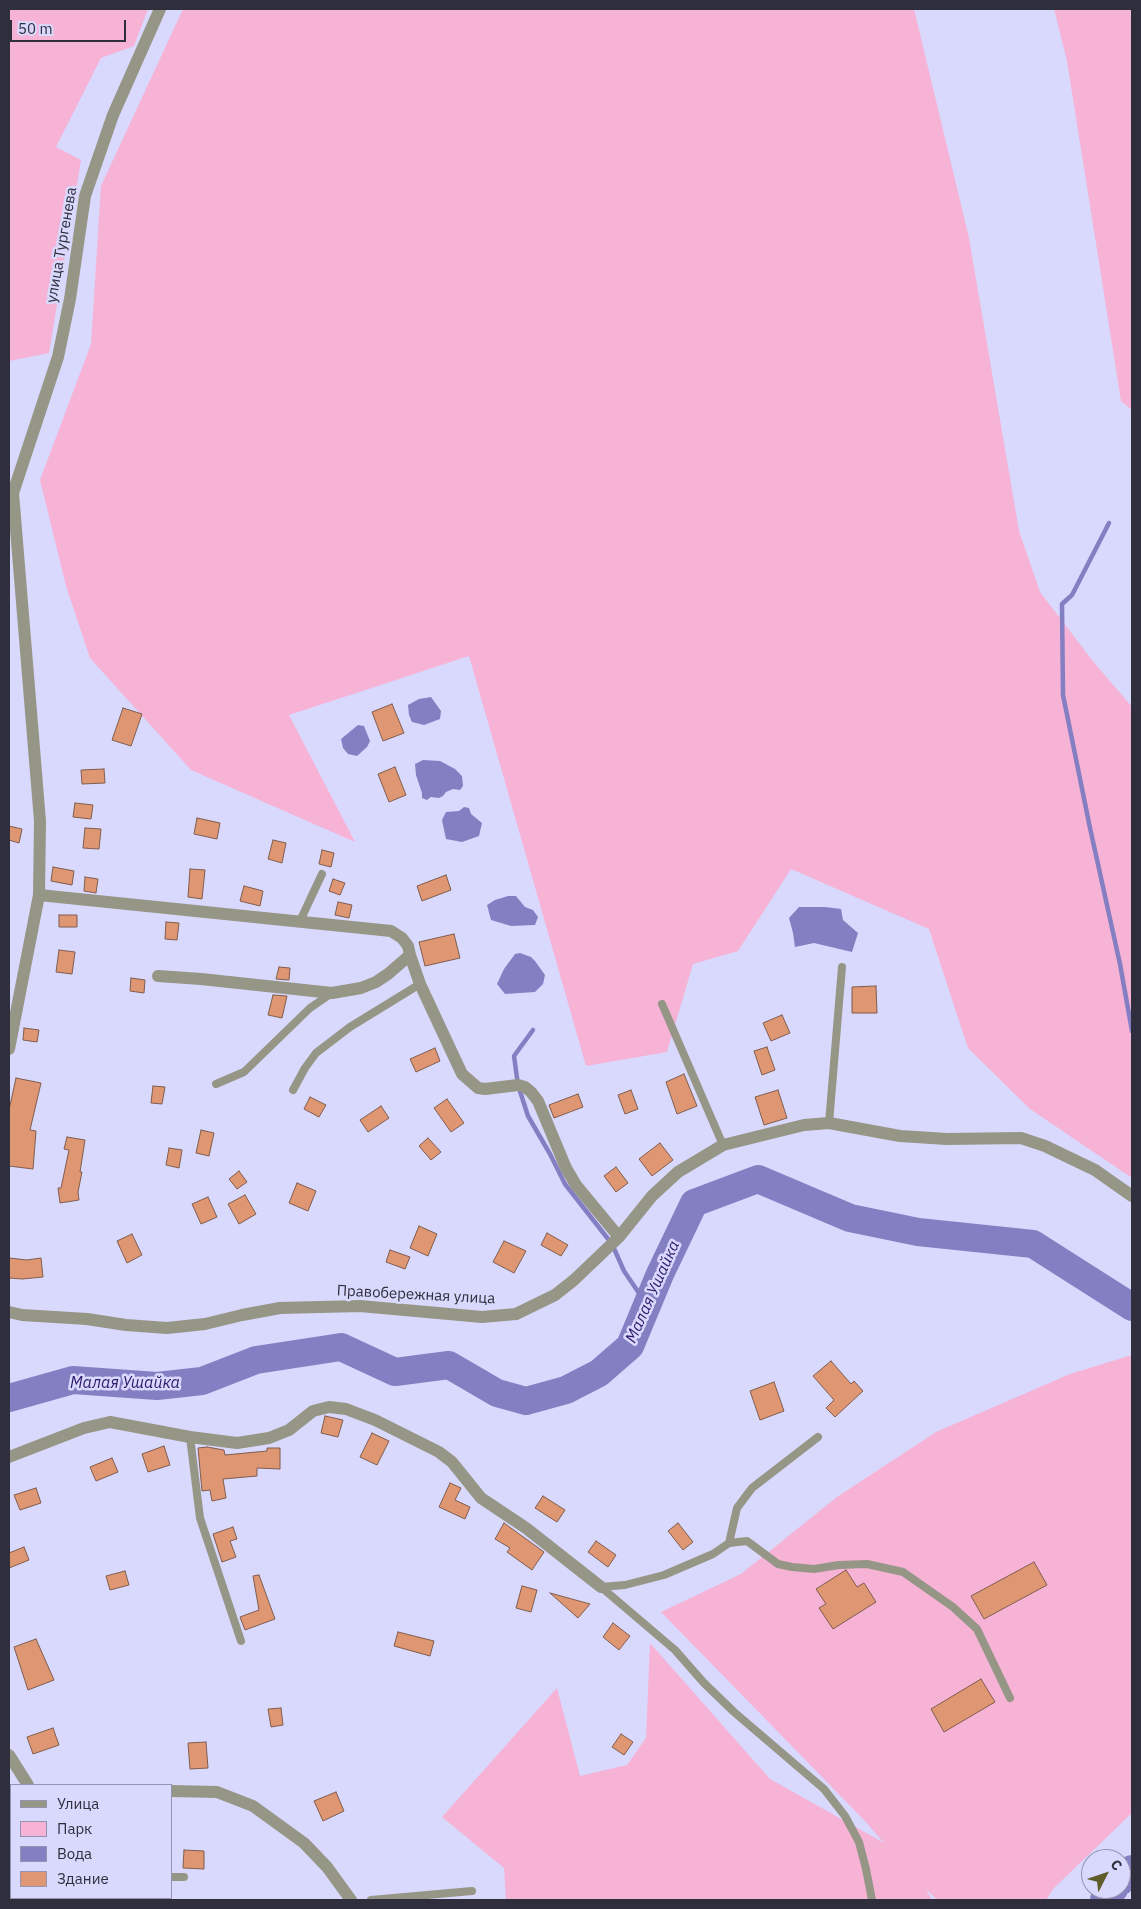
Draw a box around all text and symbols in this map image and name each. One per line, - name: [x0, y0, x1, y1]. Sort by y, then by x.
- scale bar: [12, 10, 129, 42]
- text: 50 m: [18, 19, 53, 38]
- street label: улица Тургенева: [43, 186, 81, 304]
- water label: Малая Ушайка: [622, 1238, 684, 1346]
- street label: Правобережная улица: [336, 1282, 496, 1308]
- water label: Малая Ушайка: [70, 1373, 180, 1393]
- legend: [10, 1784, 172, 1899]
- text: Улица: [57, 1794, 99, 1813]
- text: Парк: [57, 1819, 92, 1838]
- text: Вода: [57, 1844, 92, 1863]
- north arrow: [1081, 1849, 1131, 1899]
- text: С: [1107, 1855, 1126, 1874]
- text: Здание: [57, 1869, 109, 1888]

